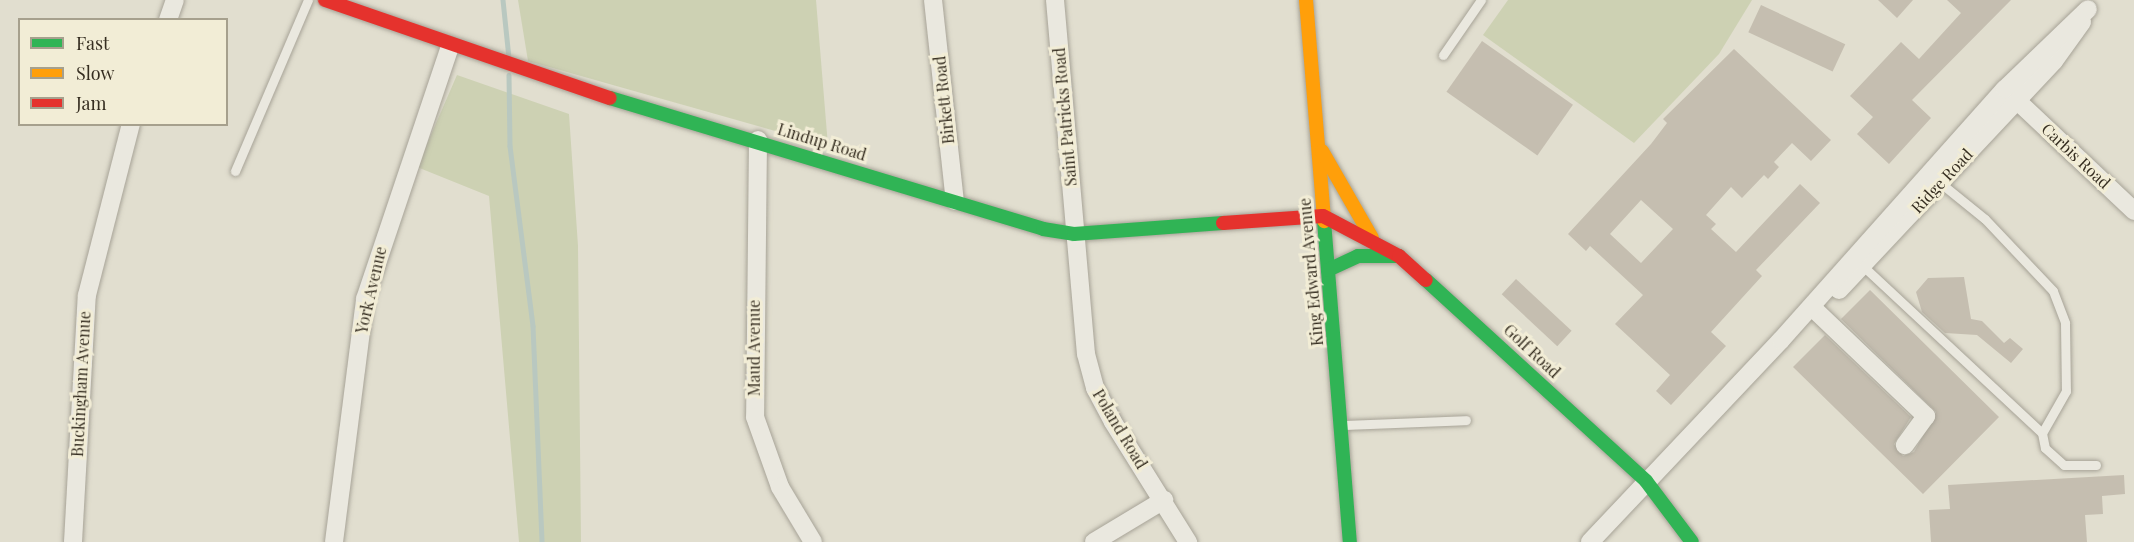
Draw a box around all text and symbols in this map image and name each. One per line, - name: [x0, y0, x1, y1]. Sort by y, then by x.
- legend: [18, 18, 228, 126]
- text: Fast: [76, 31, 109, 55]
- street label: Saint Patricks Road: [1049, 47, 1081, 187]
- street label: Birkett Road: [930, 55, 958, 145]
- text: Slow: [76, 61, 114, 85]
- text: Jam: [76, 91, 106, 115]
- street label: Lindup Road: [775, 119, 869, 165]
- street label: Carbis Road: [2038, 119, 2114, 193]
- street label: Ridge Road: [1907, 145, 1977, 217]
- street label: King Edward Avenue: [1295, 197, 1327, 347]
- street label: York Avenue: [352, 244, 390, 336]
- street label: Maud Avenue: [744, 299, 764, 397]
- street label: Buckingham Avenue: [68, 310, 94, 458]
- street label: Golf Road: [1500, 320, 1564, 382]
- street label: Poland Road: [1089, 386, 1151, 472]

